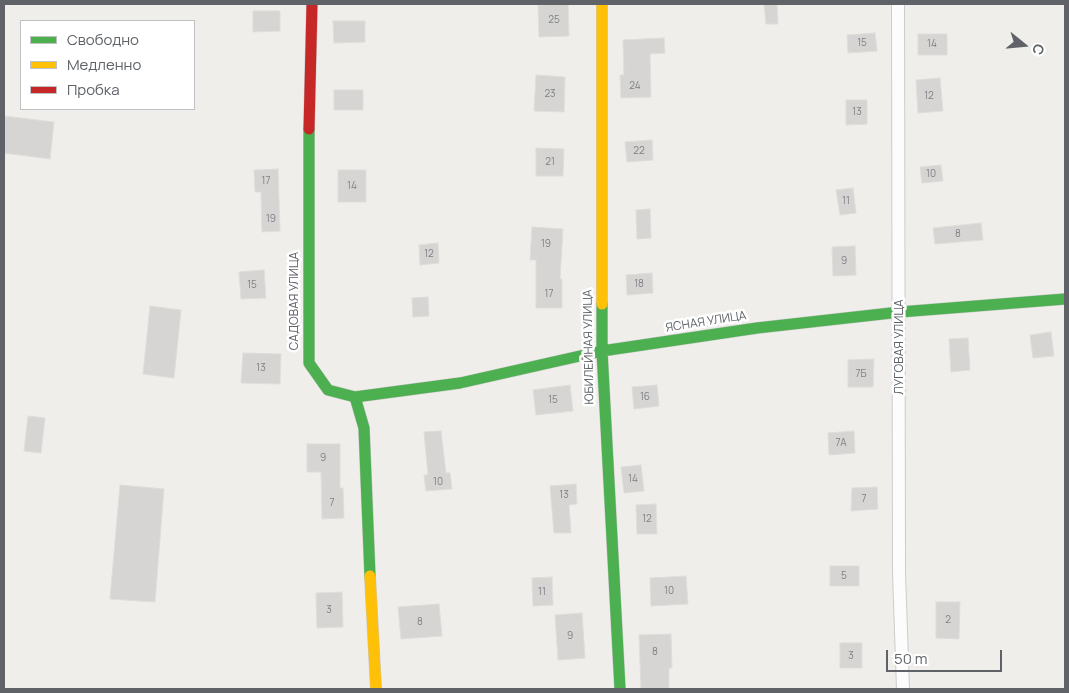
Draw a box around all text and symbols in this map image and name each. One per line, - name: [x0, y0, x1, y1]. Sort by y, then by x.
- house number: 25: [548, 14, 560, 26]
- legend: [20, 20, 195, 110]
- north arrow: [999, 20, 1049, 70]
- text: Свободно: [67, 29, 139, 50]
- house number: 15: [857, 37, 867, 49]
- house number: 14: [927, 38, 937, 50]
- text: С: [1028, 42, 1049, 57]
- text: Медленно: [67, 54, 141, 75]
- text: Пробка: [67, 79, 120, 100]
- house number: 24: [629, 80, 641, 92]
- house number: 23: [544, 88, 556, 100]
- house number: 12: [924, 90, 934, 102]
- house number: 13: [852, 106, 862, 118]
- house number: 22: [633, 145, 645, 157]
- house number: 21: [545, 156, 555, 168]
- house number: 10: [926, 168, 936, 180]
- house number: 17: [262, 175, 270, 187]
- house number: 14: [347, 180, 357, 192]
- house number: 11: [842, 195, 850, 207]
- house number: 19: [266, 213, 276, 225]
- house number: 8: [955, 228, 961, 240]
- house number: 19: [541, 238, 551, 250]
- house number: 12: [424, 248, 434, 260]
- street label: САДОВАЯ УЛИЦА: [288, 252, 302, 350]
- house number: 9: [841, 255, 847, 267]
- house number: 18: [634, 278, 644, 290]
- house number: 15: [247, 279, 257, 291]
- house number: 17: [545, 288, 553, 300]
- street label: ЮБИЛЕЙНАЯ УЛИЦА: [581, 289, 597, 405]
- street label: ЛУГОВАЯ УЛИЦА: [893, 299, 907, 395]
- street label: ЯСНАЯ УЛИЦА: [665, 309, 747, 335]
- house number: 13: [256, 362, 266, 374]
- house number: 7Б: [855, 368, 867, 380]
- house number: 16: [640, 391, 650, 403]
- house number: 15: [548, 394, 558, 406]
- house number: 7А: [836, 437, 846, 449]
- house number: 9: [320, 452, 326, 464]
- house number: 14: [628, 473, 638, 485]
- house number: 10: [433, 476, 443, 488]
- house number: 13: [559, 489, 569, 501]
- house number: 7: [861, 493, 867, 505]
- house number: 7: [329, 497, 335, 509]
- house number: 12: [642, 513, 652, 525]
- house number: 5: [841, 570, 847, 582]
- house number: 10: [664, 585, 674, 597]
- house number: 11: [538, 586, 546, 598]
- house number: 3: [326, 604, 332, 616]
- house number: 2: [945, 614, 951, 626]
- house number: 8: [417, 616, 423, 628]
- house number: 9: [567, 630, 573, 642]
- scale bar: [889, 640, 1005, 672]
- house number: 8: [652, 646, 658, 658]
- text: 50 m: [894, 648, 928, 669]
- house number: 3: [848, 650, 854, 662]

